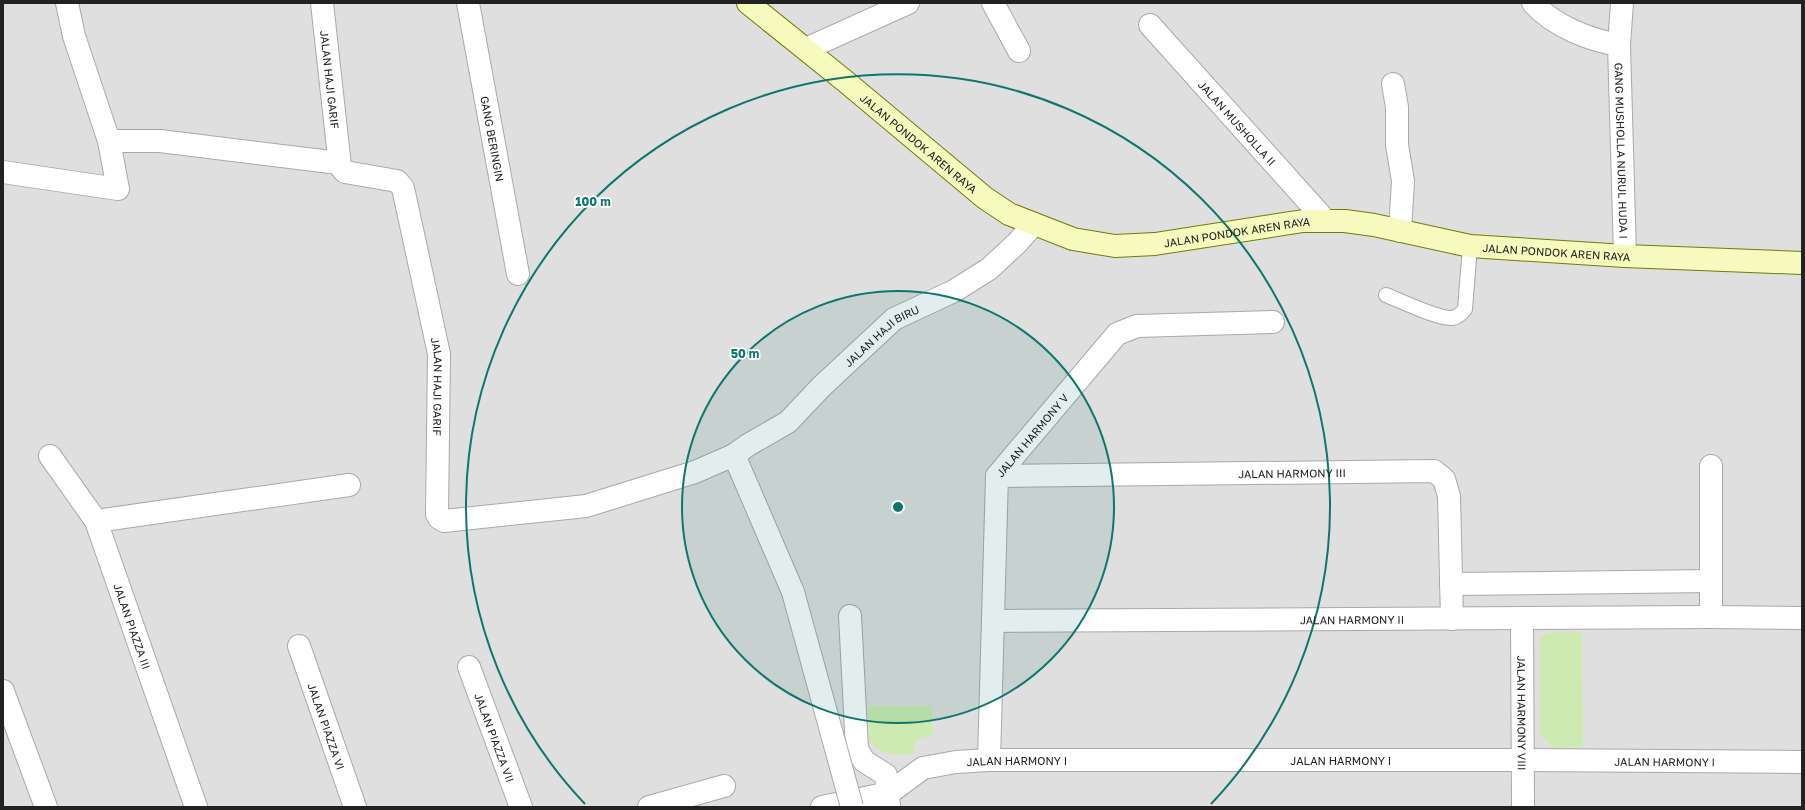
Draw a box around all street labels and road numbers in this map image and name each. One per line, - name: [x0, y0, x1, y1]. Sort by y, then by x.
- street label: JALAN HAJI GARIF: [319, 30, 342, 130]
- street label: GANG MUSHOLLA NURUL HUDA I: [1613, 62, 1631, 239]
- street label: JALAN MUSHOLLA II: [1196, 77, 1279, 168]
- street label: JALAN PONDOK AREN RAYA: [858, 90, 980, 196]
- street label: GANG BERINGIN: [479, 95, 507, 183]
- street label: JALAN PONDOK AREN RAYA: [1163, 214, 1311, 249]
- street label: JALAN PONDOK AREN RAYA: [1482, 240, 1631, 263]
- street label: JALAN HAJI BIRU: [841, 302, 921, 369]
- street label: JALAN HAJI GARIF: [429, 336, 446, 436]
- street label: JALAN HARMONY V: [993, 390, 1071, 479]
- street label: JALAN HARMONY III: [1238, 466, 1346, 480]
- street label: JALAN PIAZZA III: [112, 581, 154, 671]
- street label: JALAN HARMONY II: [1300, 612, 1404, 626]
- street label: JALAN HARMONY VIII: [1516, 655, 1529, 771]
- street label: JALAN PIAZZA VI: [306, 681, 348, 771]
- street label: JALAN PIAZZA VII: [473, 691, 518, 784]
- street label: JALAN HARMONY I: [966, 754, 1067, 768]
- street label: JALAN HARMONY I: [1290, 754, 1391, 767]
- street label: JALAN HARMONY I: [1614, 754, 1715, 768]

